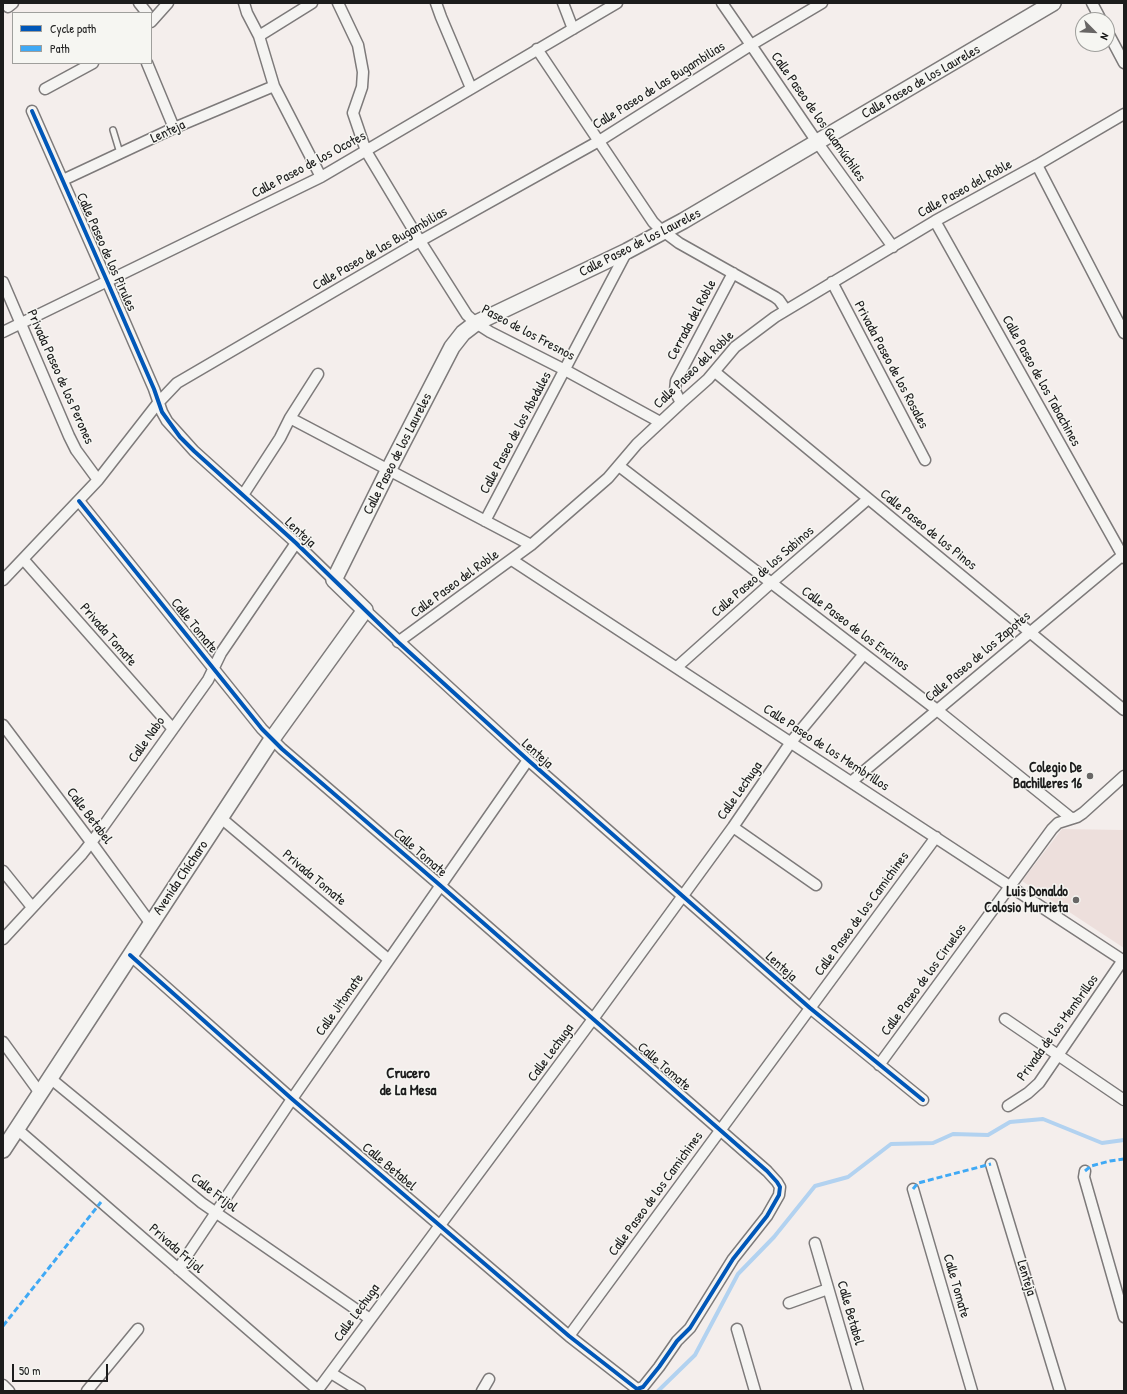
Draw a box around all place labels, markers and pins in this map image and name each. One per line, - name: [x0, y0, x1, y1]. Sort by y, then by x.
- place label: Colegio De Bachilleres 16: [1013, 760, 1082, 792]
- marker: Colegio De Bachilleres 16: [1085, 771, 1095, 781]
- place label: Luis Donaldo Colosio Murrieta: [984, 884, 1068, 916]
- marker: Luis Donaldo Colosio Murrieta: [1071, 895, 1081, 905]

